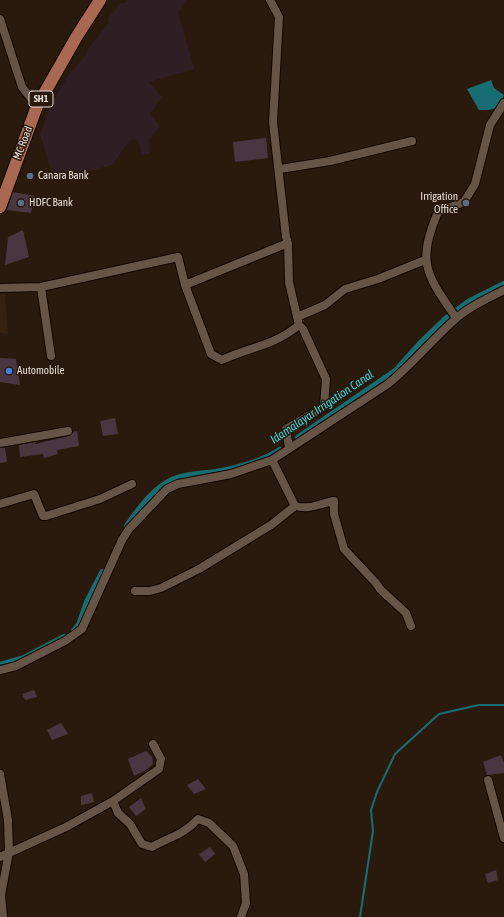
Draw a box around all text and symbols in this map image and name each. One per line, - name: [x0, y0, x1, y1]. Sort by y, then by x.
- road number: SH1: [29, 91, 53, 107]
- street label: MC Road: [11, 124, 35, 162]
- place label: Canara Bank: [38, 169, 89, 183]
- marker: Canara Bank: [25, 171, 35, 181]
- place label: Irrigation Office: [420, 190, 458, 216]
- place label: HDFC Bank: [29, 196, 73, 210]
- marker: HDFC Bank: [16, 198, 26, 208]
- marker: Irrigation Office: [461, 198, 471, 208]
- place label: Automobile: [17, 364, 65, 378]
- marker: Automobile: [4, 366, 14, 376]
- water label: Idamalayar Irrigation Canal: [268, 367, 376, 447]

